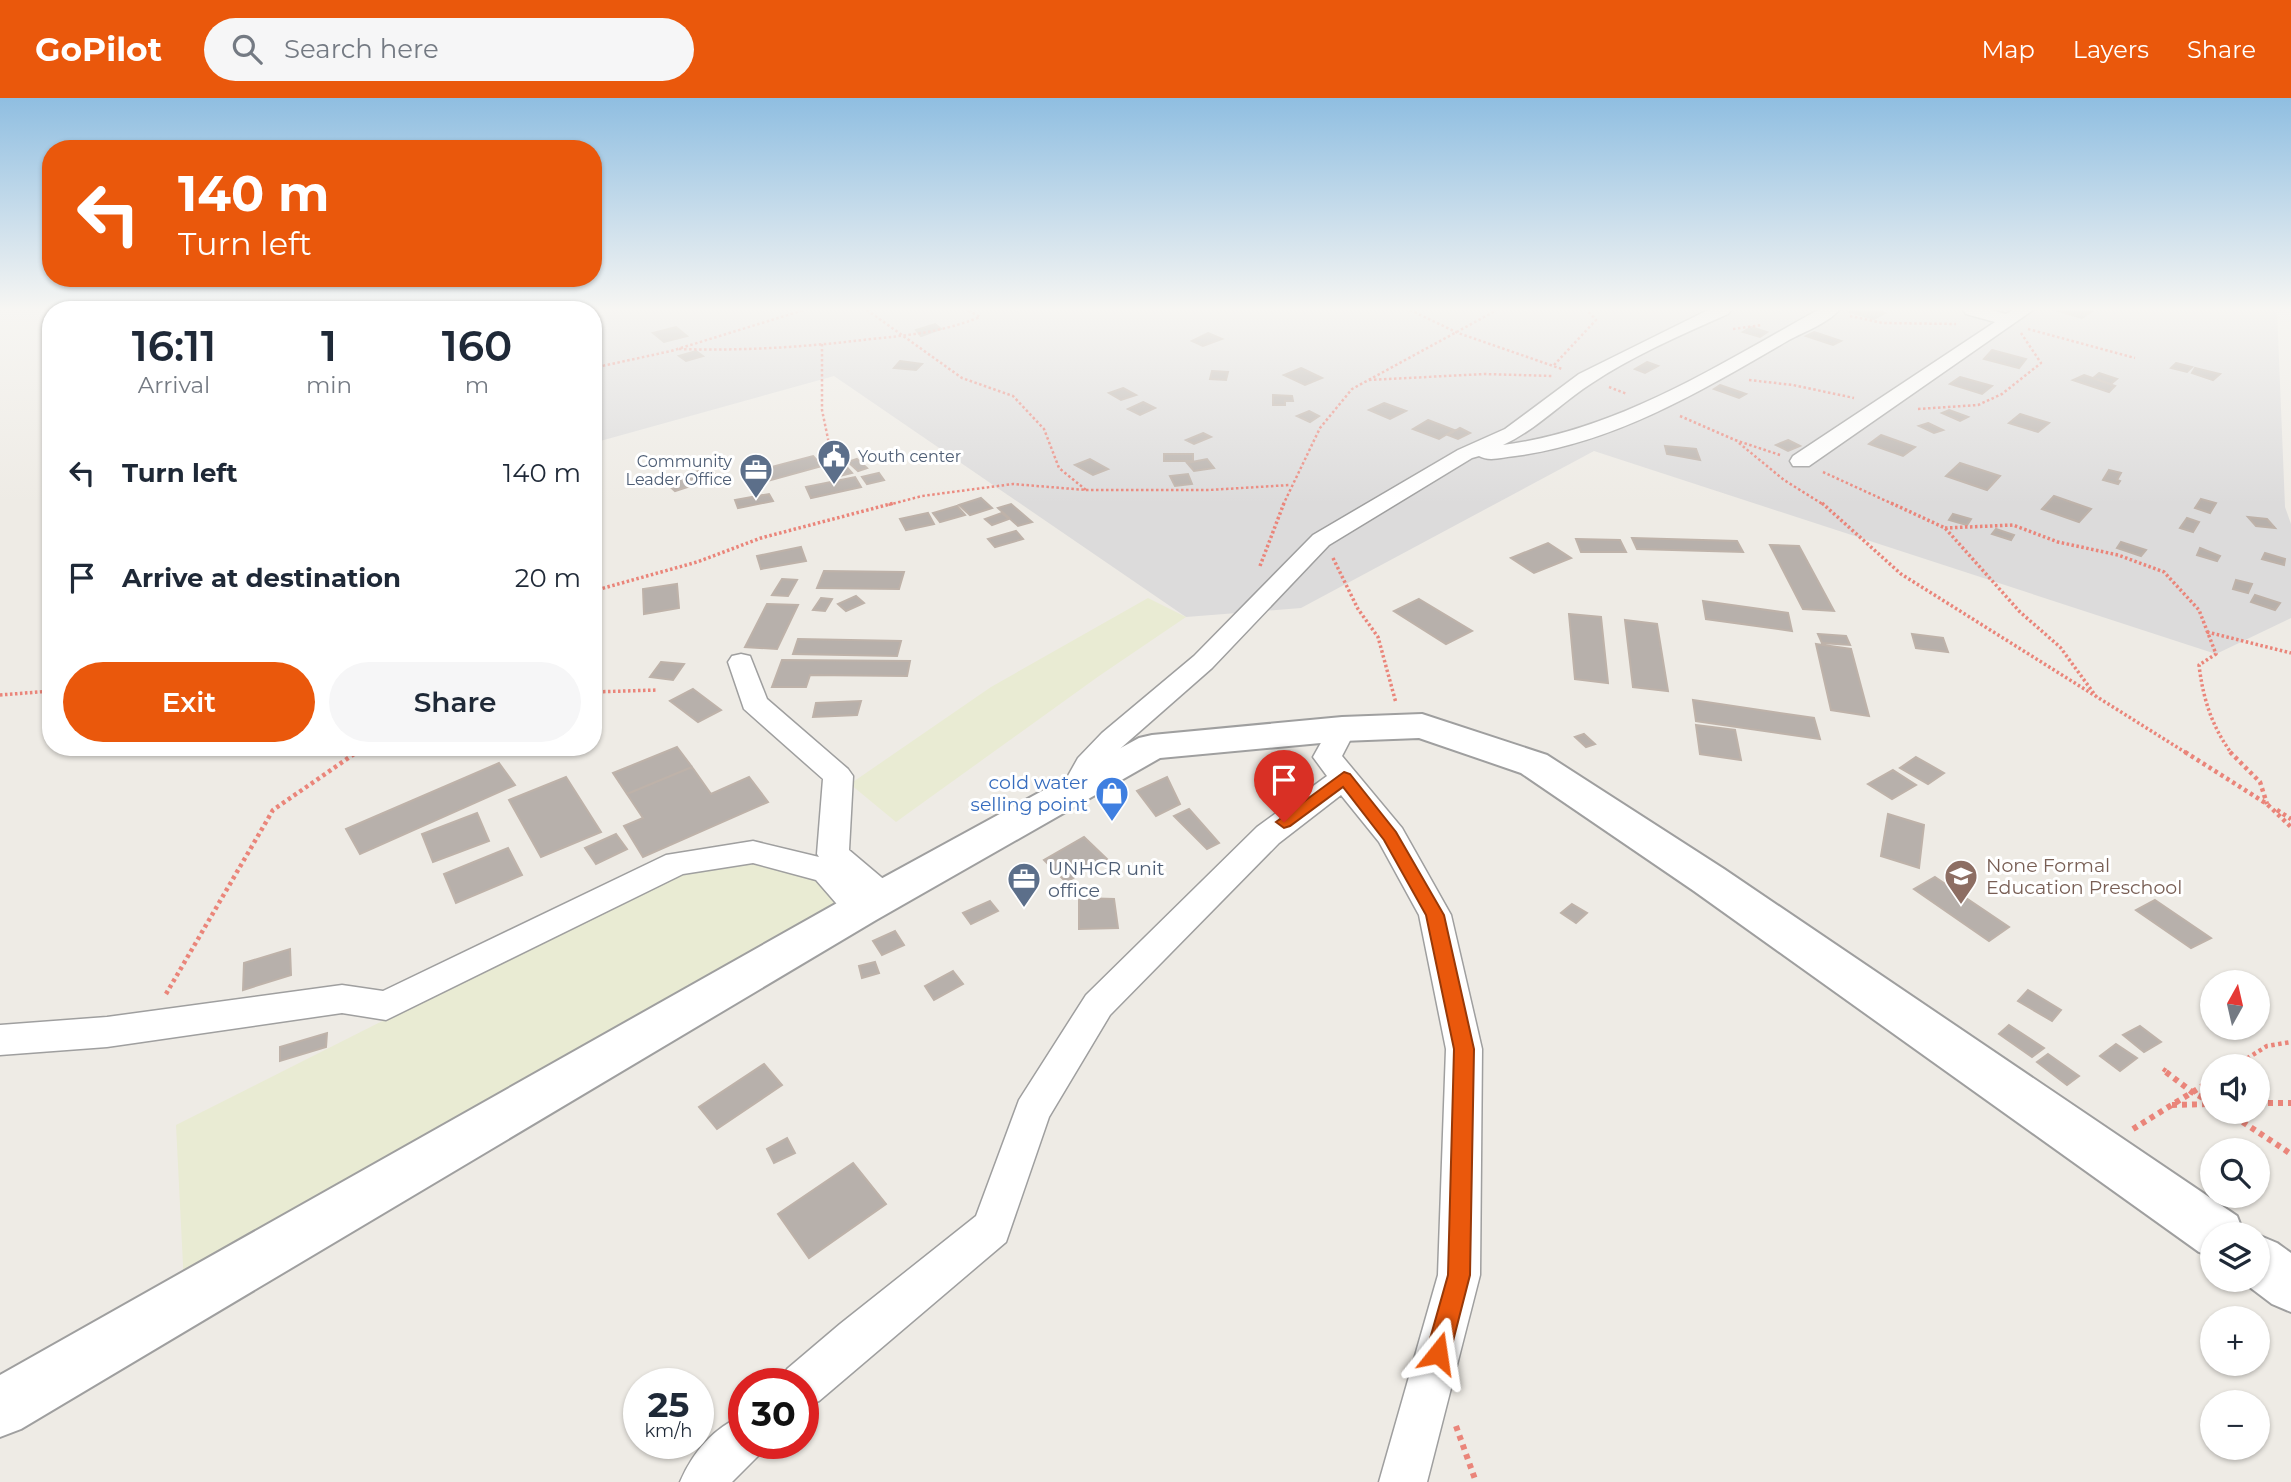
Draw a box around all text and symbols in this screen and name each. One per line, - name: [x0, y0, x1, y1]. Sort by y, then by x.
- search box: [204, 18, 694, 81]
- text: GoPilot: [35, 29, 162, 69]
- icon: search: [228, 30, 266, 68]
- text: Search here: [284, 33, 439, 65]
- text: Map: [1981, 35, 2035, 64]
- text: Layers: [2073, 35, 2149, 64]
- text: Share: [2187, 35, 2256, 64]
- text: 140 m: [178, 164, 330, 223]
- icon: left: [63, 168, 154, 259]
- text: Turn left: [178, 224, 312, 263]
- text: 16:11: [132, 320, 216, 372]
- text: 1: [321, 320, 337, 372]
- text: 160: [442, 320, 512, 372]
- text: Arrival: [138, 371, 210, 399]
- text: min: [306, 371, 352, 399]
- text: m: [465, 371, 489, 399]
- public building icon: Youth center: [815, 437, 853, 486]
- place label: Youth center: [858, 447, 961, 466]
- office icon: Community Leader Office: [737, 451, 775, 500]
- place label: Community Leader Office: [626, 452, 732, 489]
- icon: left: [63, 454, 101, 492]
- text: Turn left: [122, 457, 238, 489]
- text: 140 m: [503, 457, 581, 489]
- icon: arrive: [63, 559, 101, 597]
- text: Arrive at destination: [122, 562, 401, 594]
- text: 20 m: [515, 562, 581, 594]
- button: Exit: [63, 662, 315, 742]
- button: Share: [329, 662, 581, 742]
- pin: [1254, 750, 1314, 822]
- icon: arrive: [1265, 761, 1303, 799]
- place label: cold water selling point: [971, 771, 1088, 816]
- shop icon: cold water selling point: [1093, 774, 1131, 823]
- place label: None Formal Education Preschool: [1986, 854, 2182, 899]
- place label: UNHCR unit office: [1048, 857, 1165, 902]
- school or university icon: None Formal Education Preschool: [1942, 857, 1980, 906]
- office icon: UNHCR unit office: [1005, 860, 1043, 909]
- north arrow: [2200, 970, 2270, 1040]
- map controls: [2200, 970, 2270, 1460]
- button: sound: [2200, 1054, 2270, 1124]
- button: search: [2200, 1138, 2270, 1208]
- button: layers: [2200, 1222, 2270, 1292]
- button: +: [2200, 1306, 2270, 1376]
- position arrow: [1401, 1316, 1475, 1390]
- speed limit sign: 30: [728, 1368, 819, 1459]
- text: 25: [648, 1383, 689, 1426]
- button: −: [2200, 1390, 2270, 1460]
- text: km/h: [644, 1420, 693, 1442]

